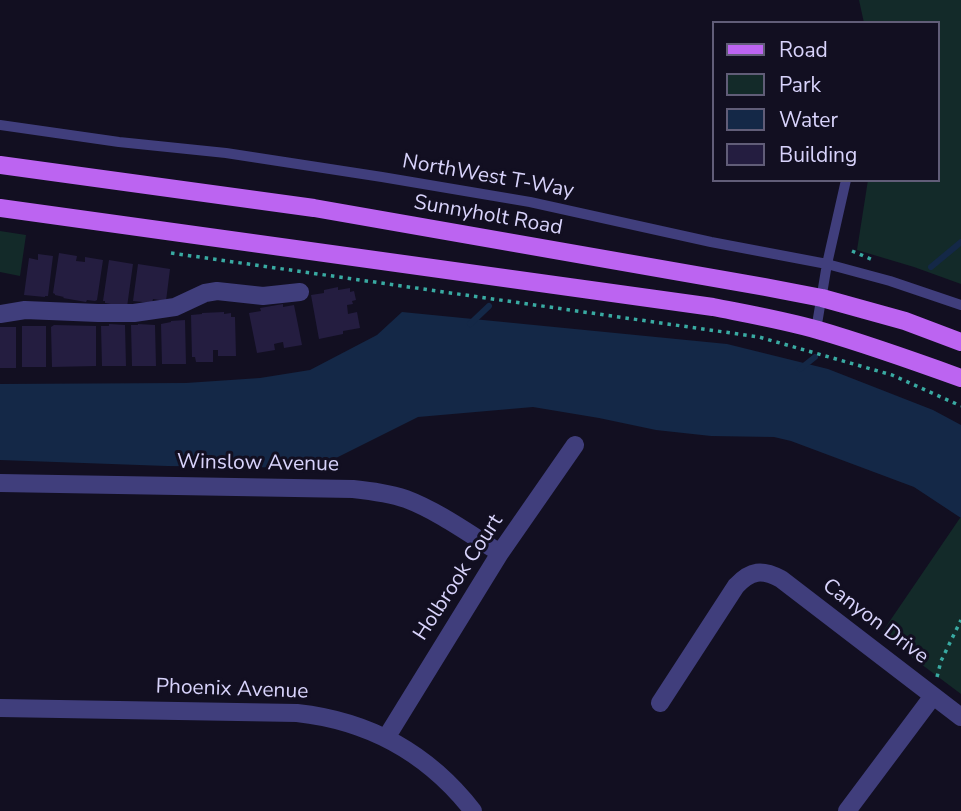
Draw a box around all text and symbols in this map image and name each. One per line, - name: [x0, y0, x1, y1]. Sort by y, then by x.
- legend: [712, 21, 940, 182]
- text: Road: [779, 36, 828, 64]
- text: Park: [779, 71, 821, 99]
- text: Water: [779, 106, 838, 134]
- text: Building: [779, 141, 857, 169]
- street label: NorthWest T-Way: [400, 150, 576, 204]
- street label: Sunnyholt Road: [412, 191, 564, 241]
- street label: Winslow Avenue: [177, 450, 339, 478]
- street label: Holbrook Court: [409, 510, 509, 646]
- street label: Canyon Drive: [817, 574, 933, 670]
- street label: Phoenix Avenue: [155, 675, 309, 705]

